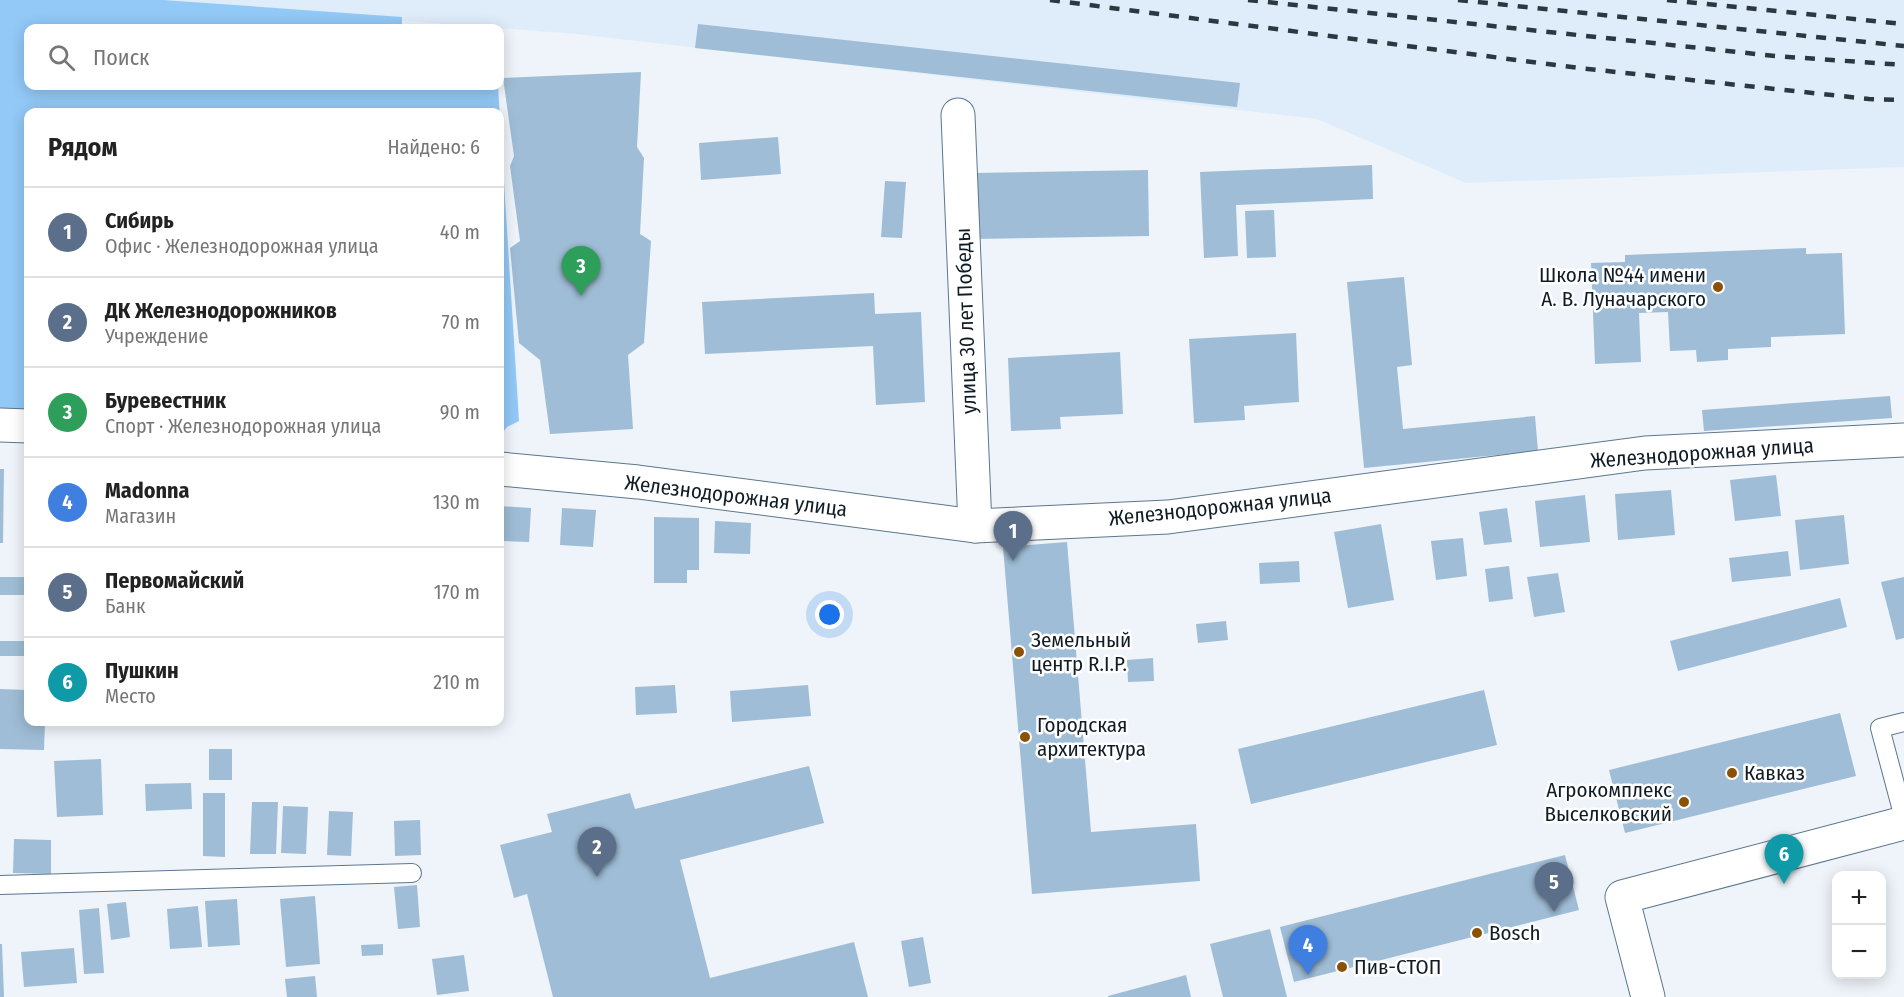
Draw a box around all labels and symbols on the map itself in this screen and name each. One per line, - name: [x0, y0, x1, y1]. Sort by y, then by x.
- street label: улица 30 лет Победы: [950, 227, 982, 415]
- pin: 3: [562, 246, 600, 296]
- place label: Школа №44 имени А. В. Луначарского: [1539, 262, 1706, 312]
- marker: Школа №44 имени А. В. Луначарского: [1711, 280, 1725, 294]
- street label: Железнодорожная улица: [1589, 432, 1815, 474]
- street label: Железнодорожная улица: [623, 469, 849, 523]
- street label: Железнодорожная улица: [1107, 482, 1333, 532]
- pin: 1: [994, 512, 1032, 561]
- your location: [815, 600, 844, 629]
- place label: Земельный центр R.I.P.: [1031, 627, 1131, 677]
- marker: Земельный центр R.I.P.: [1012, 645, 1026, 659]
- place label: Городская архитектура: [1037, 712, 1146, 762]
- marker: Городская архитектура: [1018, 730, 1032, 744]
- place label: Кавказ: [1744, 760, 1805, 786]
- marker: Кавказ: [1725, 766, 1739, 780]
- place label: Агрокомплекс Выселковский: [1544, 777, 1672, 827]
- marker: Агрокомплекс Выселковский: [1677, 795, 1691, 809]
- pin: 2: [578, 828, 616, 877]
- pin: 6: [1764, 834, 1804, 884]
- pin: 5: [1534, 862, 1574, 912]
- place label: Bosch: [1489, 920, 1541, 946]
- pin: 4: [1288, 926, 1328, 975]
- marker: Bosch: [1470, 926, 1484, 940]
- place label: Пив-СТОП: [1354, 954, 1441, 980]
- marker: Пив-СТОП: [1335, 960, 1349, 974]

